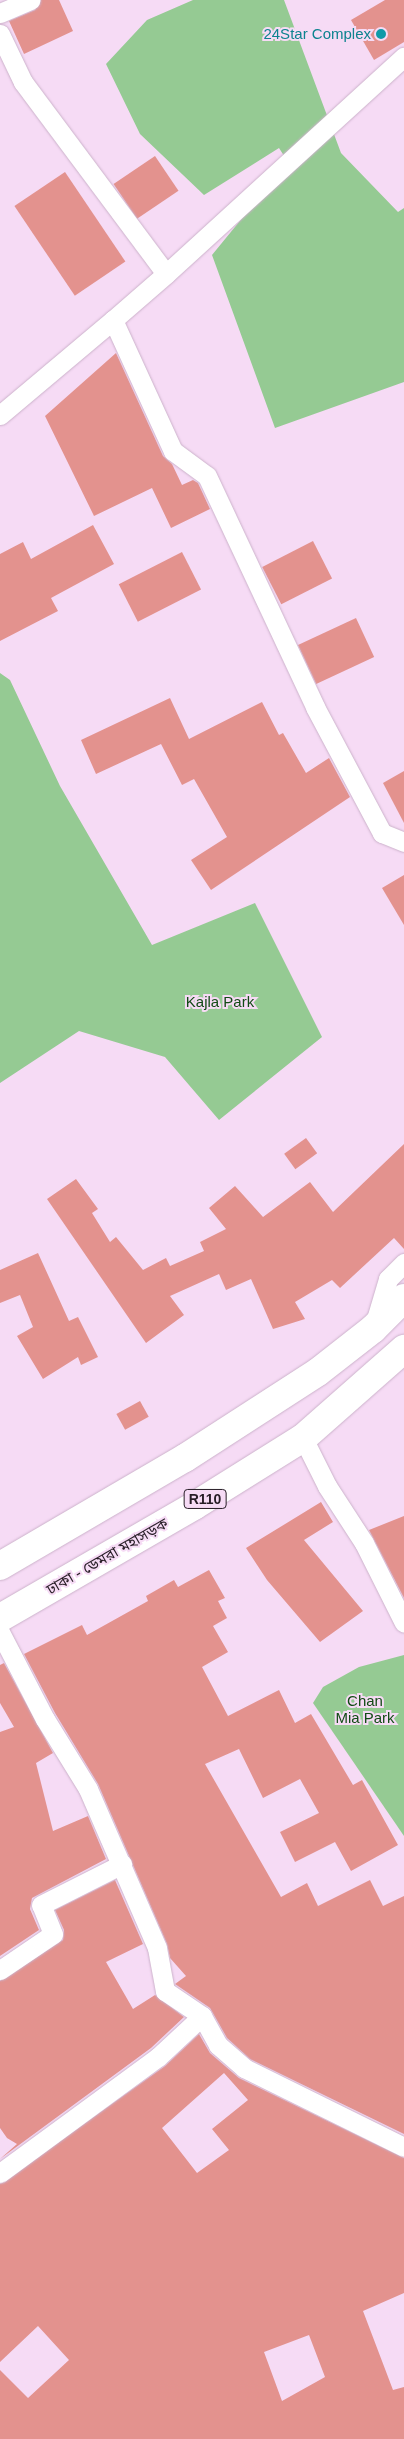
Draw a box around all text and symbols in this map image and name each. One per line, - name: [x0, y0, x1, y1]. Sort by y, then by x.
- place label: 24Star Complex: [263, 25, 371, 43]
- marker: 24Star Complex: [375, 28, 387, 40]
- park label: Kajla Park: [186, 993, 254, 1011]
- road number: R110: [182, 1488, 228, 1510]
- street label: ঢাকা - ডেমরা মহাসড়ক: [43, 1514, 171, 1598]
- park label: Chan Mia Park: [335, 1691, 395, 1726]

